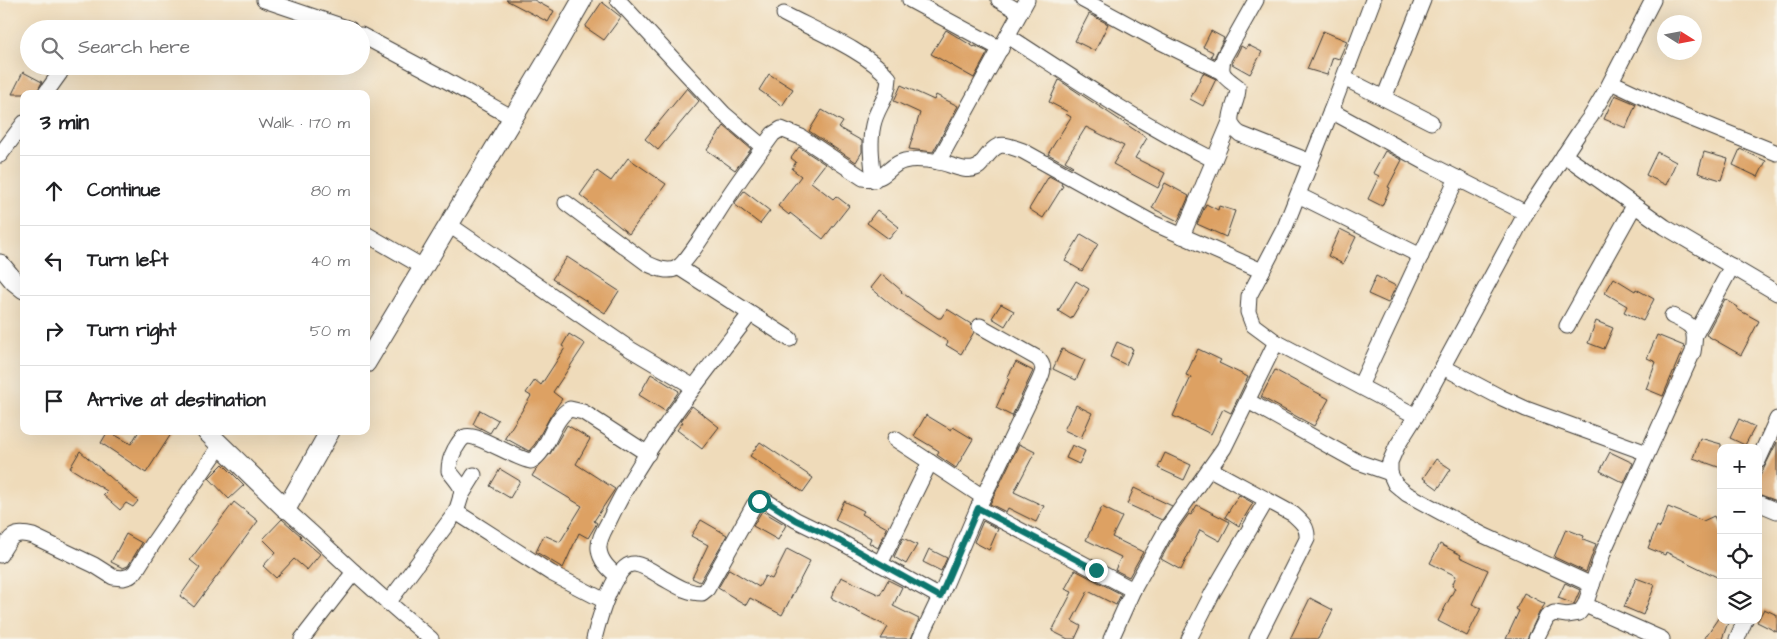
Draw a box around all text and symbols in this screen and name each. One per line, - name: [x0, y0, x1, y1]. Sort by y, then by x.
- north arrow: [1657, 15, 1702, 60]
- search box: [20, 20, 370, 75]
- icon: search: [38, 34, 66, 62]
- text: Search here: [78, 34, 190, 61]
- text: 3 min: [40, 108, 89, 137]
- text: Walk · 170 m: [259, 112, 350, 134]
- icon: ahead: [40, 177, 68, 205]
- text: Continue: [87, 177, 161, 204]
- text: 80 m: [311, 180, 350, 202]
- icon: left: [40, 247, 68, 275]
- text: Turn left: [87, 247, 168, 274]
- text: 40 m: [310, 250, 350, 272]
- icon: right: [40, 317, 68, 345]
- text: Turn right: [87, 317, 176, 344]
- text: 50 m: [310, 320, 350, 342]
- icon: arrive: [40, 387, 68, 415]
- text: Arrive at destination: [87, 387, 266, 414]
- map controls: [1717, 444, 1762, 624]
- button: +: [1717, 444, 1762, 489]
- button: −: [1717, 489, 1762, 534]
- route start: [748, 490, 771, 513]
- button: locate: [1717, 534, 1762, 579]
- route end: [1085, 559, 1108, 582]
- button: layers: [1717, 579, 1762, 624]

